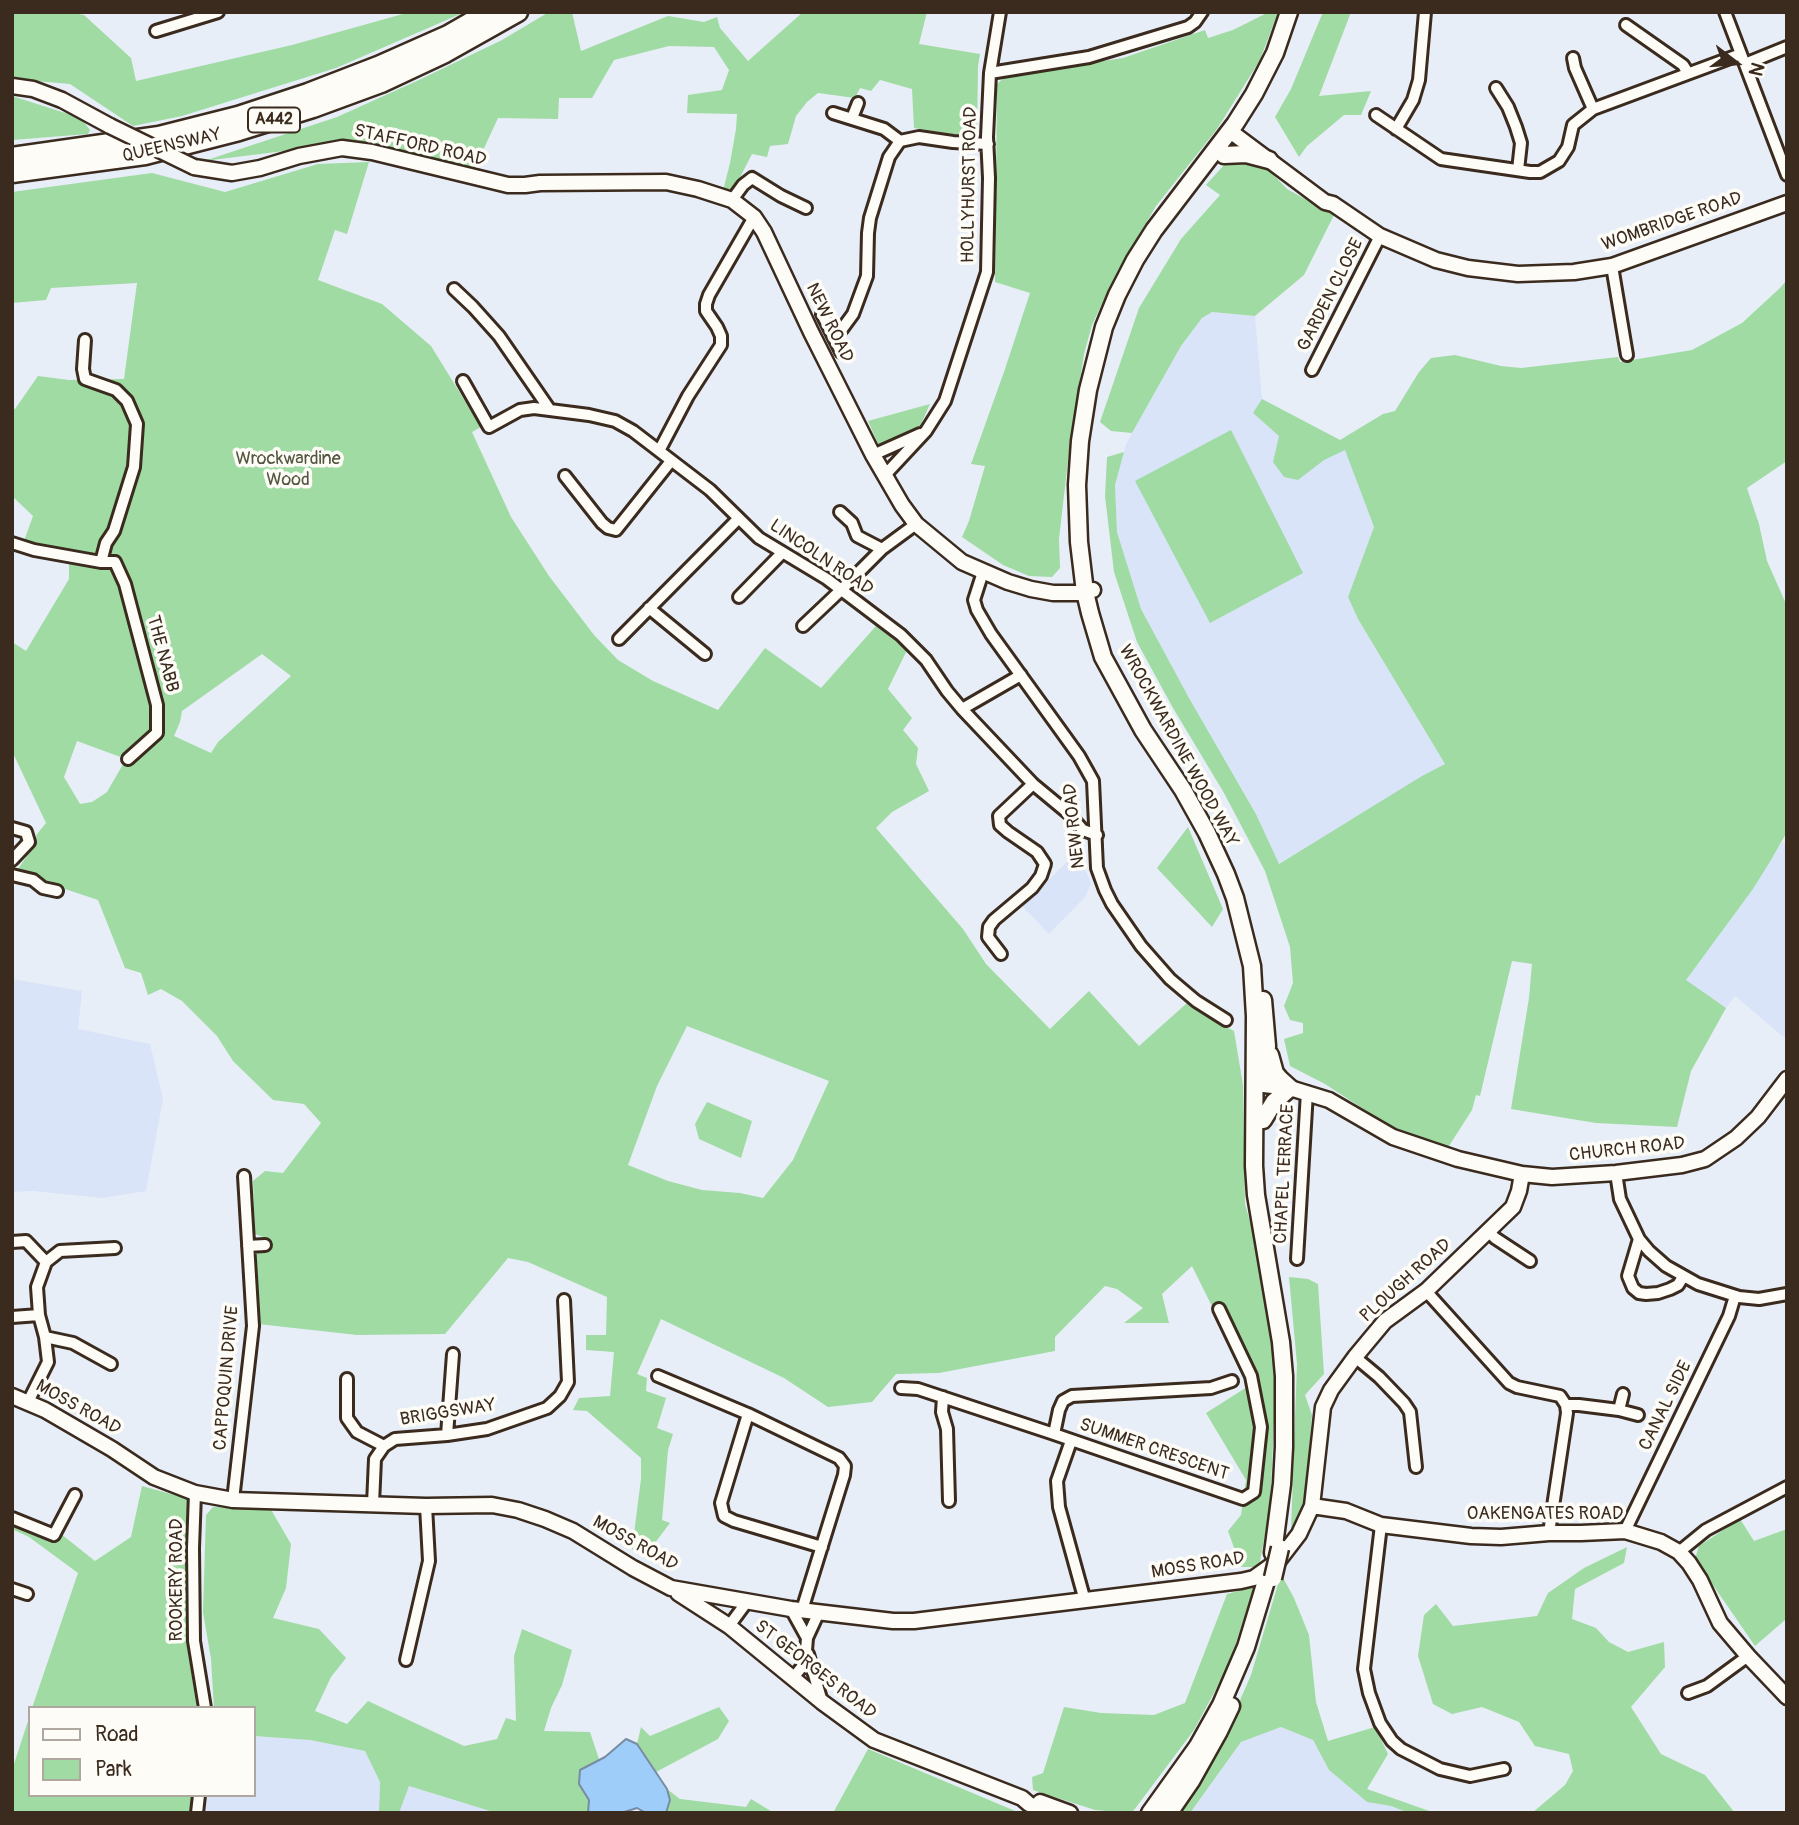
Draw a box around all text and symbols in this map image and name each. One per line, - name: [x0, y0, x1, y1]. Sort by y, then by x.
- north arrow: [1701, 28, 1771, 98]
- text: N: [1743, 59, 1769, 79]
- street label: HOLLYHURST ROAD: [958, 107, 982, 263]
- road number: A442: [248, 108, 300, 132]
- street label: STAFFORD ROAD: [352, 120, 488, 172]
- street label: QUEENSWAY: [120, 124, 224, 168]
- street label: WOMBRIDGE ROAD: [1599, 188, 1745, 256]
- street label: GARDEN CLOSE: [1293, 235, 1369, 355]
- street label: NEW ROAD: [801, 280, 857, 366]
- park label: Wrockwardine Wood: [235, 448, 341, 490]
- street label: LINCOLN ROAD: [765, 515, 877, 601]
- street label: THE NABB: [141, 613, 183, 695]
- street label: WROCKWARDINE WOOD WAY: [1113, 641, 1243, 851]
- street label: NEW ROAD: [1060, 782, 1090, 870]
- street label: CHAPEL TERRACE: [1271, 1104, 1299, 1244]
- street label: CHURCH ROAD: [1568, 1133, 1686, 1167]
- street label: PLOUGH ROAD: [1356, 1234, 1456, 1328]
- street label: CAPPOQUIN DRIVE: [210, 1305, 244, 1451]
- street label: CANAL SIDE: [1635, 1358, 1697, 1454]
- street label: MOSS ROAD: [32, 1376, 124, 1440]
- street label: BRIGGSWAY: [399, 1395, 497, 1431]
- street label: SUMMER CRESCENT: [1077, 1414, 1231, 1486]
- street label: OAKENGATES ROAD: [1467, 1503, 1623, 1525]
- street label: MOSS ROAD: [589, 1512, 681, 1576]
- street label: ROOKERY ROAD: [166, 1518, 188, 1642]
- street label: MOSS ROAD: [1150, 1548, 1246, 1584]
- street label: ST GEORGES ROAD: [750, 1616, 880, 1724]
- legend: [28, 1706, 256, 1797]
- text: Road: [95, 1721, 139, 1748]
- text: Park: [95, 1756, 132, 1783]

